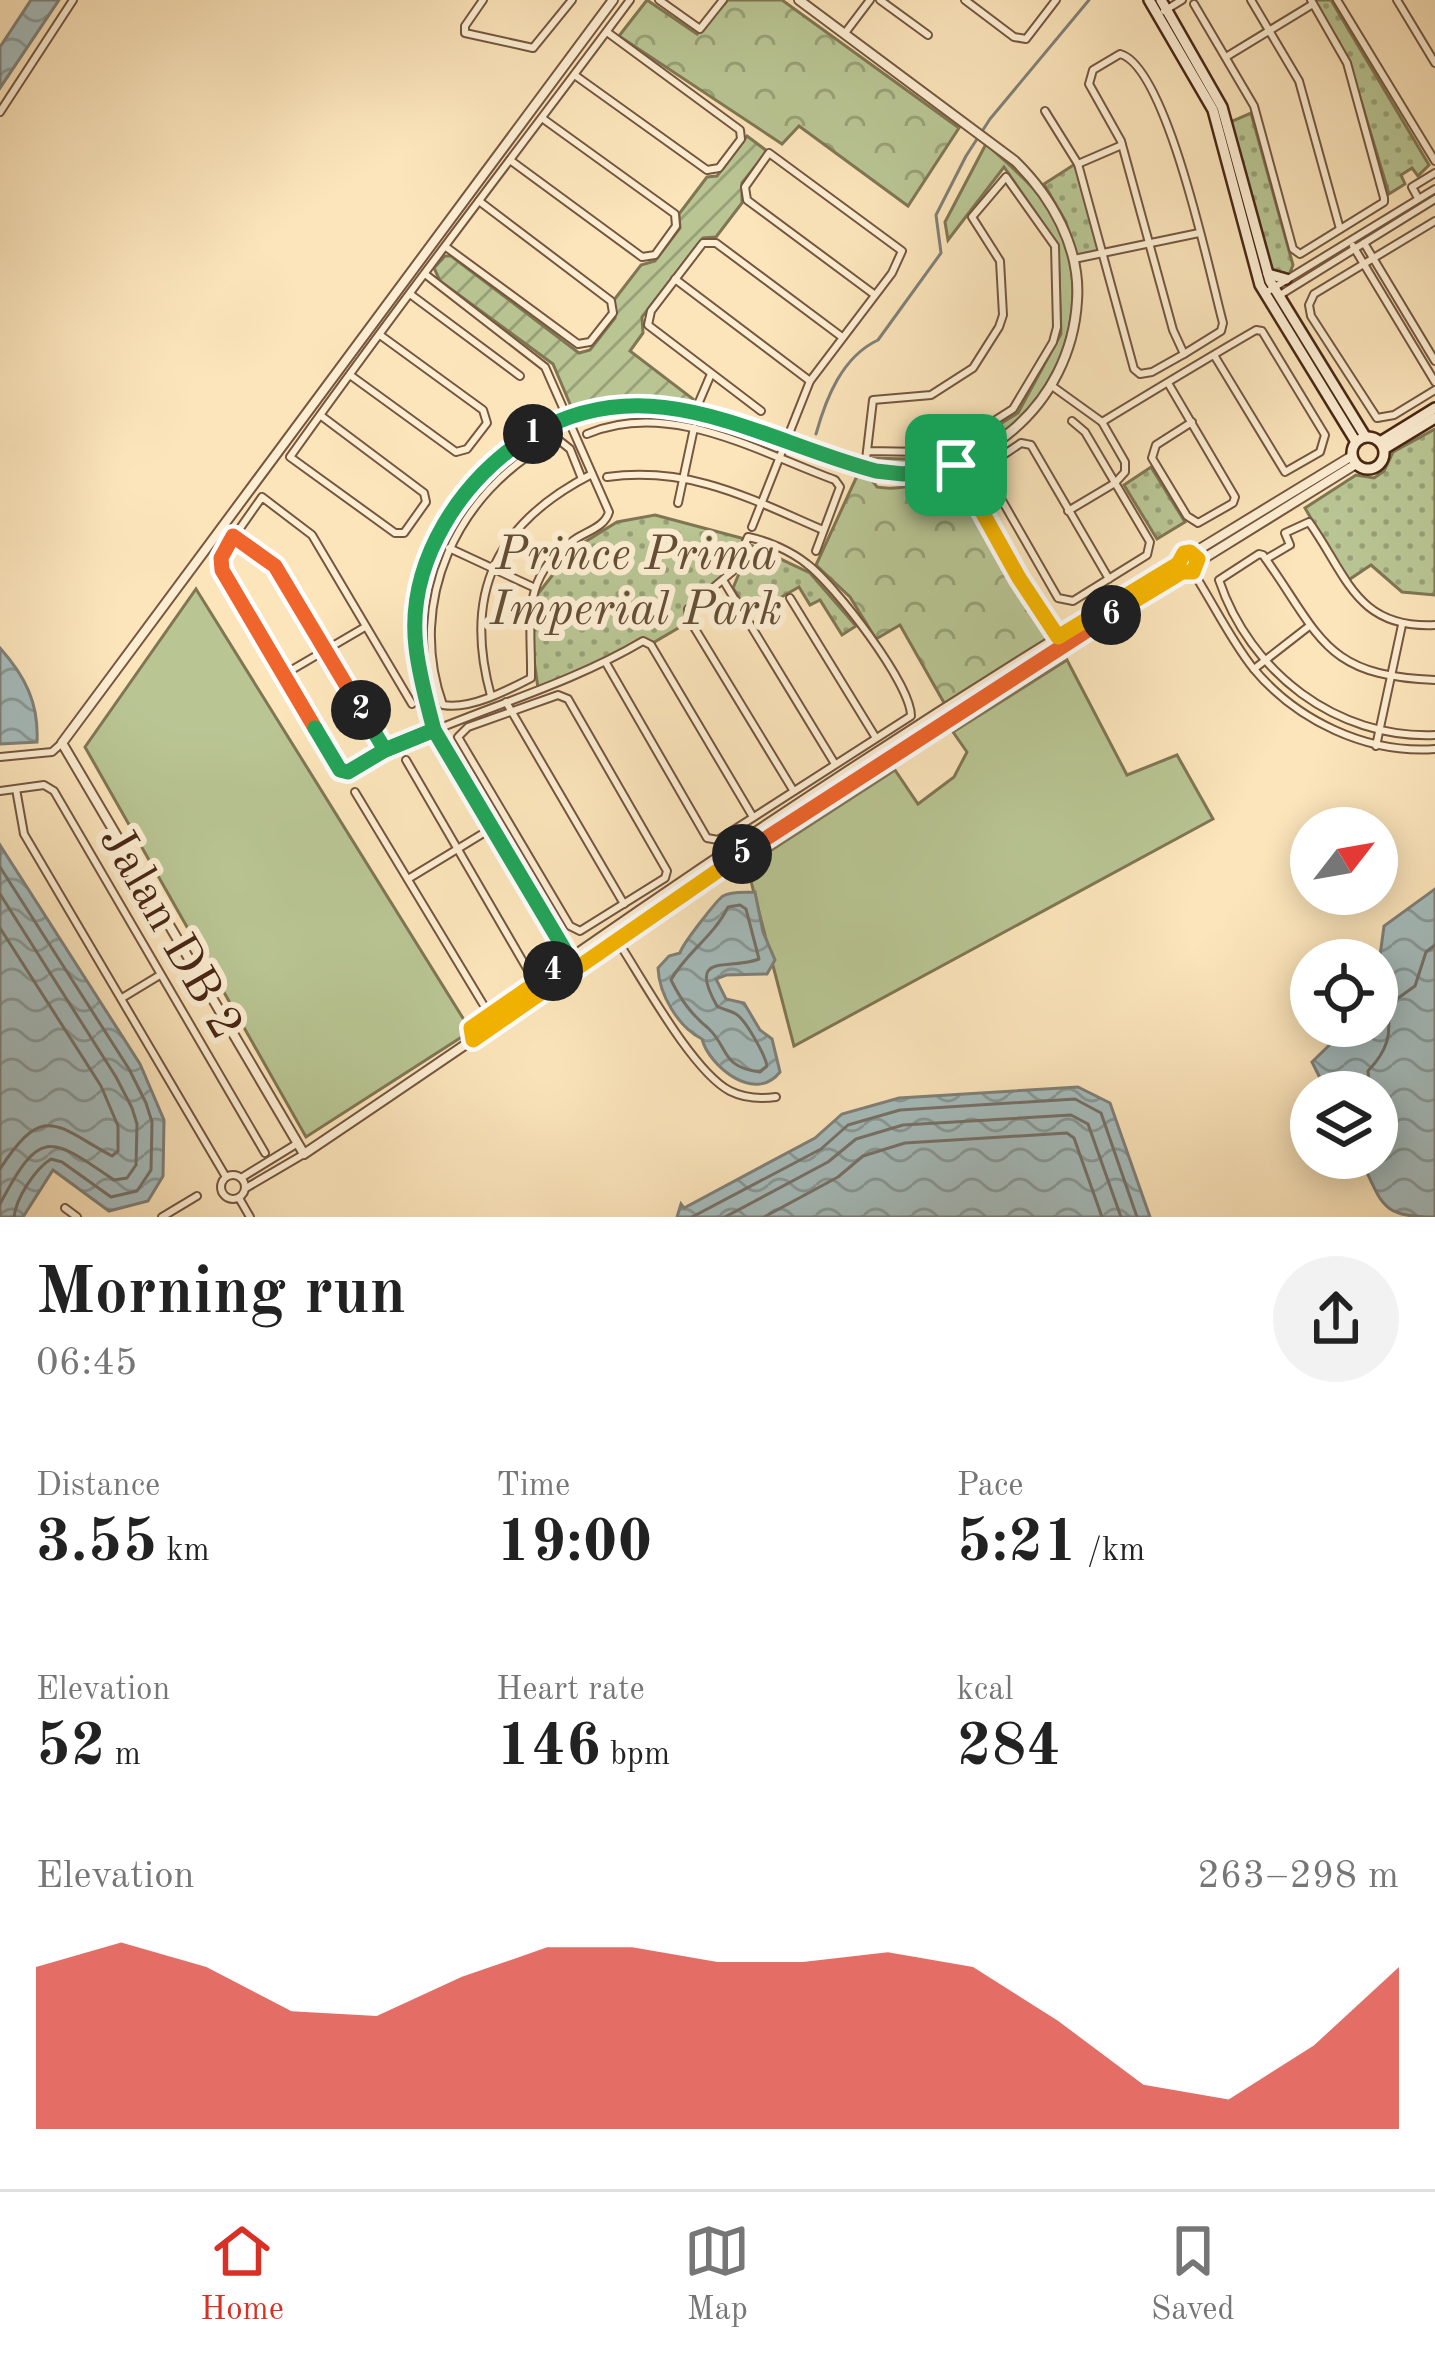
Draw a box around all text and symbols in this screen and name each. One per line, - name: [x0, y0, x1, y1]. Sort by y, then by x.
- pin: 1: [503, 404, 563, 464]
- pin: [905, 414, 1007, 516]
- text: 1: [523, 417, 543, 450]
- icon: arrive: [923, 432, 989, 498]
- park label: Prince Prima Imperial Park: [489, 532, 782, 635]
- pin: 6: [1081, 585, 1141, 645]
- text: 6: [1101, 598, 1121, 631]
- pin: 2: [331, 680, 391, 740]
- text: 2: [351, 693, 371, 726]
- north arrow: [1290, 807, 1398, 915]
- map controls: [1290, 807, 1398, 1179]
- street label: Jalan DB 2: [89, 818, 250, 1048]
- pin: 5: [712, 824, 772, 884]
- text: 5: [732, 837, 752, 870]
- button: locate: [1290, 939, 1398, 1047]
- pin: 4: [523, 941, 583, 1001]
- text: 4: [543, 954, 563, 987]
- button: layers: [1290, 1071, 1398, 1179]
- button: share: [1273, 1256, 1399, 1382]
- text: Morning run: [36, 1262, 406, 1328]
- text: 06:45: [36, 1344, 137, 1383]
- text: Distance: [36, 1470, 160, 1503]
- text: Time: [496, 1470, 570, 1503]
- text: Pace: [957, 1470, 1024, 1503]
- text: 3.55: [36, 1514, 157, 1574]
- text: 19:00: [496, 1514, 652, 1574]
- text: 5:21: [957, 1514, 1078, 1574]
- text: km: [157, 1535, 210, 1568]
- text: /km: [1078, 1535, 1145, 1568]
- text: Elevation: [36, 1674, 170, 1707]
- text: Heart rate: [496, 1674, 645, 1707]
- text: kcal: [957, 1674, 1013, 1707]
- text: 52: [36, 1718, 106, 1778]
- text: 146: [496, 1718, 601, 1778]
- text: 284: [957, 1718, 1061, 1778]
- text: m: [106, 1739, 141, 1772]
- text: bpm: [601, 1739, 670, 1772]
- text: Elevation: [36, 1857, 195, 1896]
- text: 263–298 m: [1197, 1857, 1399, 1896]
- tab: Home: [200, 2218, 284, 2331]
- tab: Map: [684, 2218, 750, 2331]
- tab: Saved: [1151, 2218, 1235, 2331]

